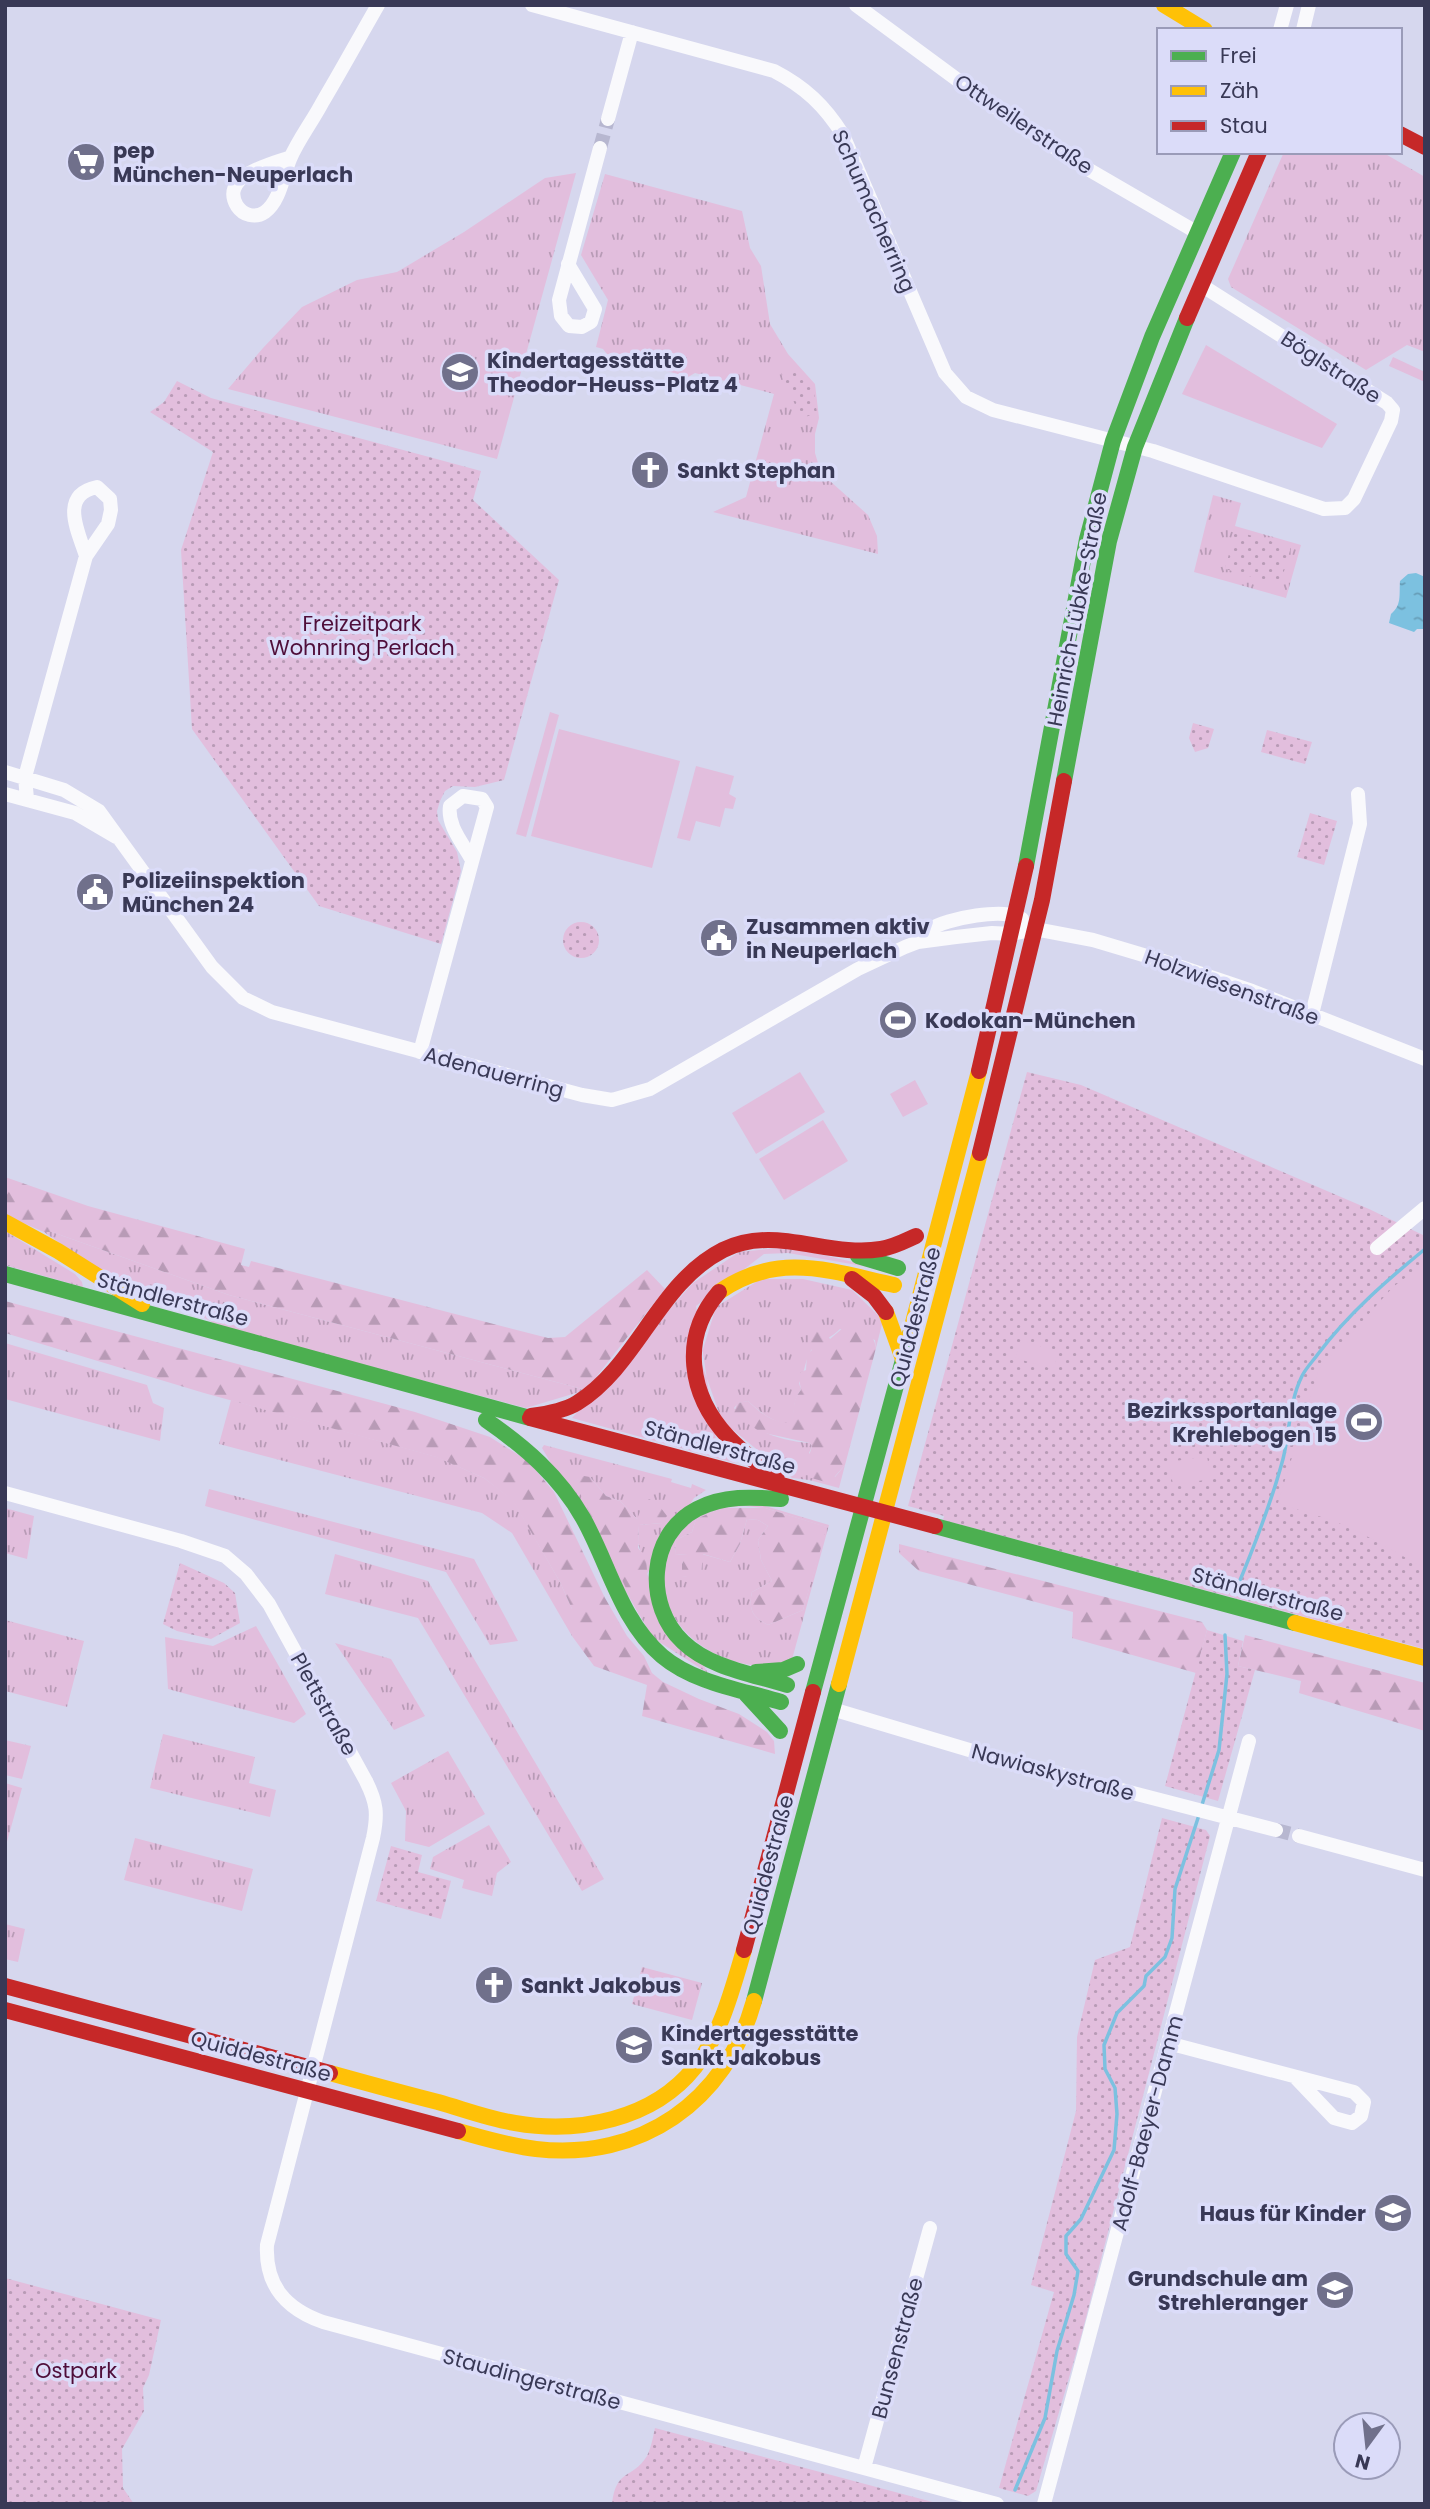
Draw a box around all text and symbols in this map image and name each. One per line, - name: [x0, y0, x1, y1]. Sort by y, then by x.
- legend: [1157, 28, 1402, 154]
- text: Frei: [1220, 41, 1257, 70]
- street label: Ottweilerstraße: [949, 67, 1099, 181]
- text: Zäh: [1220, 76, 1259, 105]
- text: Stau: [1220, 111, 1268, 140]
- street label: Schumacherring: [825, 125, 923, 297]
- place label: pep München-Neuperlach: [113, 136, 353, 189]
- supermarket icon: pep München-Neuperlach: [65, 141, 107, 183]
- street label: Böglstraße: [1275, 324, 1387, 410]
- place label: Kindertagesstätte Theodor-Heuss-Platz 4: [487, 346, 738, 399]
- school or university icon: Kindertagesstätte Theodor-Heuss-Platz 4: [439, 351, 481, 393]
- church icon: Sankt Stephan: [629, 449, 671, 491]
- place label: Sankt Stephan: [677, 456, 836, 485]
- street label: Heinrich-Lübke-Straße: [1040, 489, 1114, 729]
- park label: Freizeitpark Wohnring Perlach: [269, 609, 455, 662]
- place label: Polizeiinspektion München 24: [122, 866, 305, 919]
- public building icon: Polizeiinspektion München 24: [74, 871, 116, 913]
- place label: Zusammen aktiv in Neuperlach: [746, 912, 930, 965]
- public building icon: Zusammen aktiv in Neuperlach: [698, 917, 740, 959]
- street label: Holzwiesenstraße: [1141, 942, 1323, 1032]
- sports icon: Kodokan-München: [877, 999, 919, 1041]
- place label: Kodokan-München: [925, 1006, 1136, 1035]
- street label: Adenauerring: [421, 1039, 567, 1105]
- street label: Quiddestraße: [882, 1243, 948, 1391]
- street label: Ständlerstraße: [94, 1265, 252, 1333]
- place label: Bezirkssportanlage Krehlebogen 15: [1127, 1396, 1337, 1449]
- sports icon: Bezirkssportanlage Krehlebogen 15: [1343, 1401, 1385, 1443]
- street label: Ständlerstraße: [641, 1413, 799, 1481]
- street label: Ständlerstraße: [1189, 1560, 1347, 1628]
- street label: Plettstraße: [284, 1647, 364, 1761]
- street label: Nawiaskystraße: [969, 1736, 1137, 1808]
- street label: Quiddestraße: [735, 1791, 801, 1939]
- church icon: Sankt Jakobus: [473, 1964, 515, 2006]
- place label: Sankt Jakobus: [521, 1971, 681, 2000]
- street label: Adolf-Baeyer-Damm: [1104, 2012, 1190, 2234]
- place label: Kindertagesstätte Sankt Jakobus: [661, 2019, 858, 2072]
- street label: Quiddestraße: [187, 2023, 335, 2089]
- school or university icon: Kindertagesstätte Sankt Jakobus: [613, 2024, 655, 2066]
- school or university icon: Haus für Kinder: [1372, 2192, 1414, 2234]
- place label: Haus für Kinder: [1200, 2199, 1366, 2228]
- place label: Grundschule am Strehleranger: [1128, 2264, 1308, 2317]
- school or university icon: Grundschule am Strehleranger: [1314, 2269, 1356, 2311]
- street label: Bunsenstraße: [864, 2274, 930, 2422]
- street label: Staudingerstraße: [440, 2341, 624, 2417]
- park label: Ostpark: [35, 2356, 117, 2385]
- north arrow: [1332, 2411, 1402, 2481]
- text: N: [1352, 2447, 1373, 2477]

